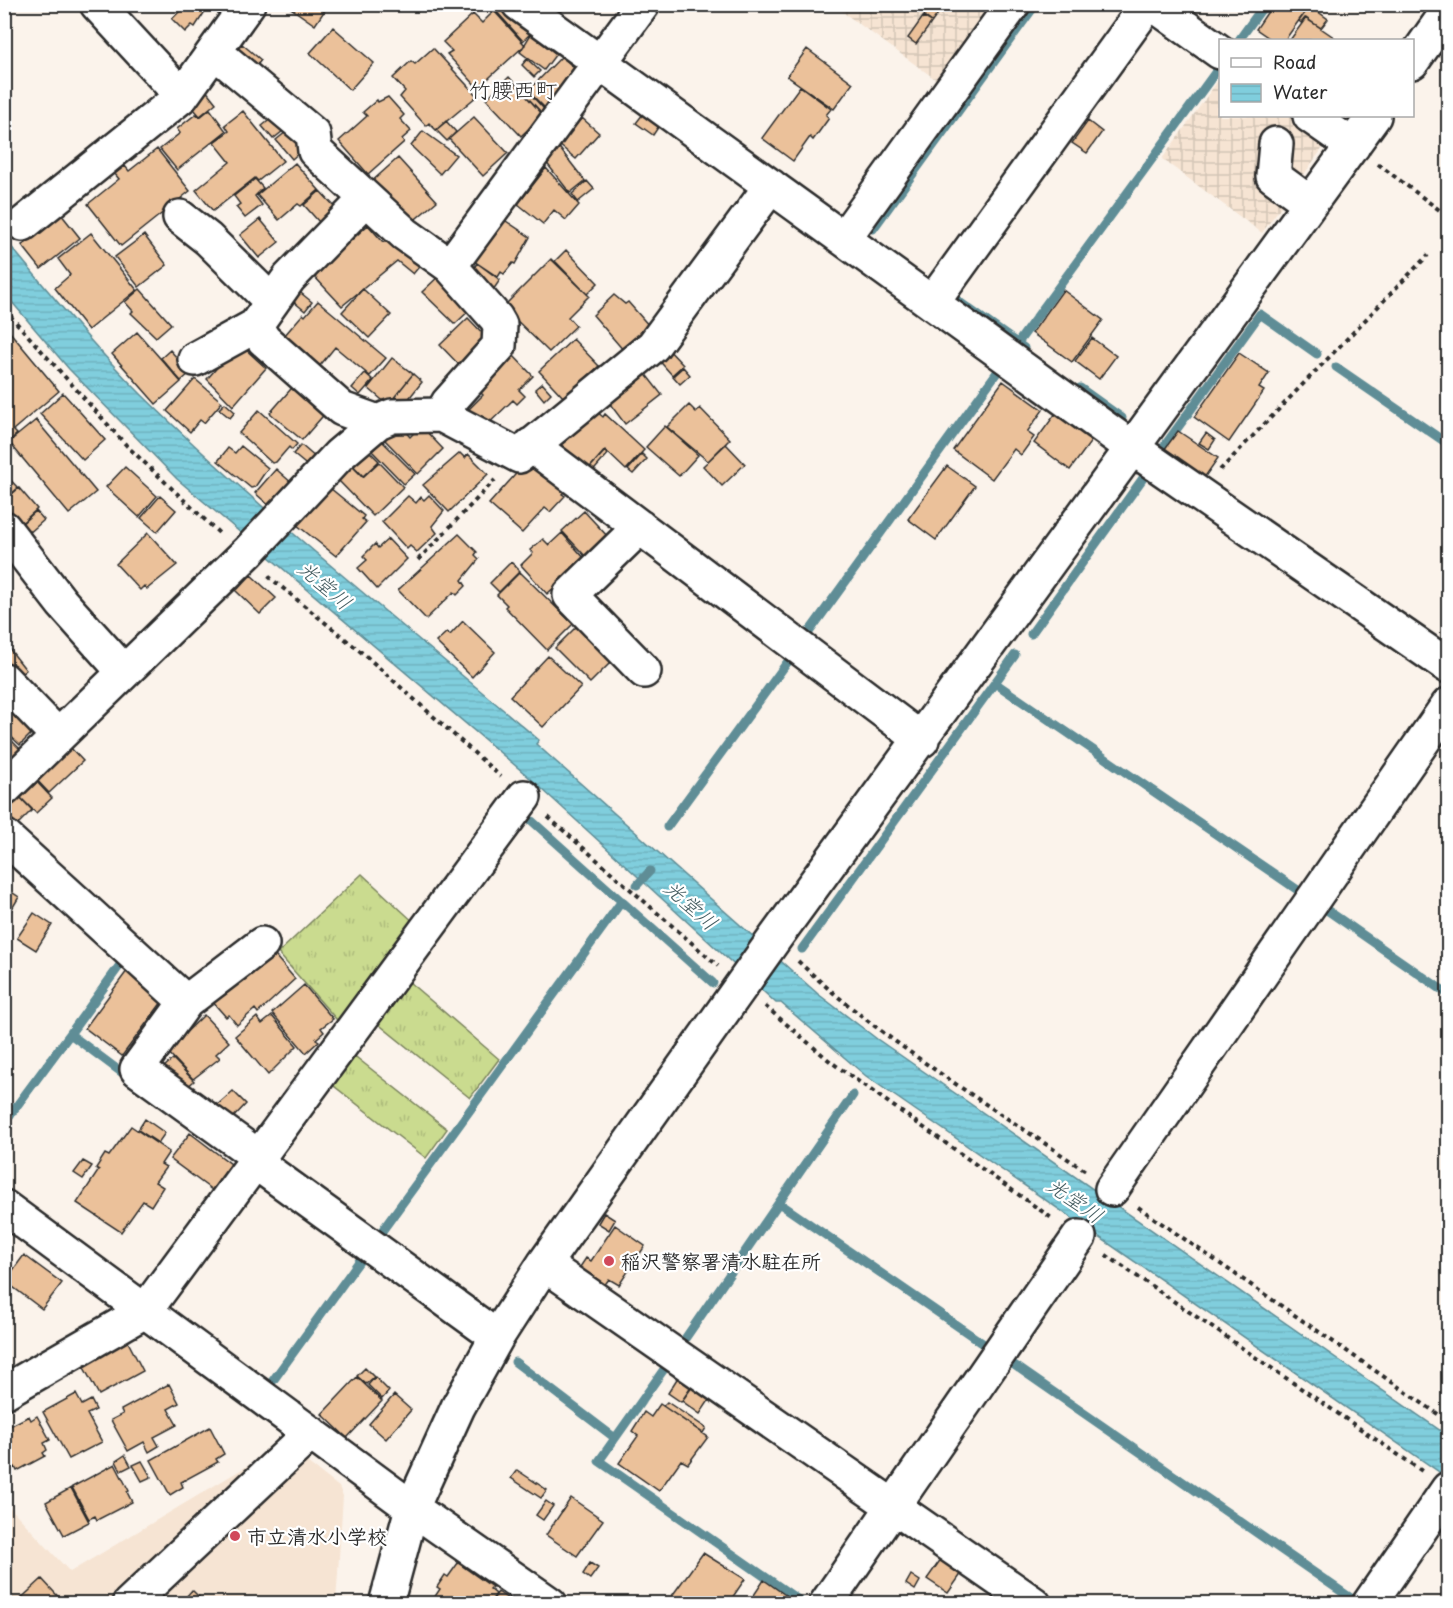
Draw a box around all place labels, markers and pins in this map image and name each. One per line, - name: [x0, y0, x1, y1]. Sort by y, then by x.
- place label: 稲沢警察署清水駐在所: [621, 1246, 821, 1276]
- marker: 稲沢警察署清水駐在所: [602, 1254, 616, 1268]
- place label: 市立清水小学校: [247, 1521, 387, 1551]
- marker: 市立清水小学校: [228, 1529, 242, 1543]

